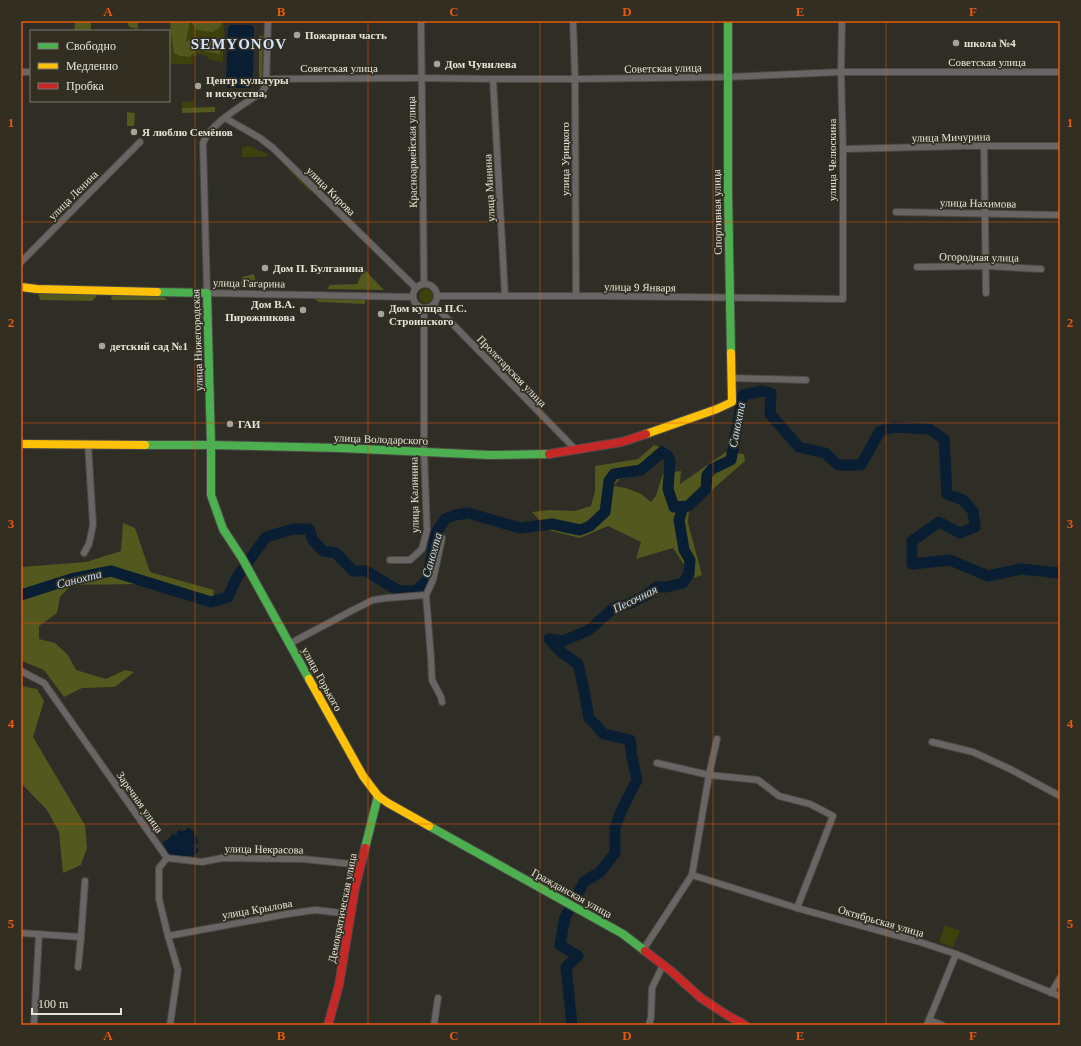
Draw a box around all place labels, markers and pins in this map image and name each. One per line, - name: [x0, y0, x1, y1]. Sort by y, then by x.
- place label: Пожарная часть: [305, 29, 387, 41]
- marker: Пожарная часть: [292, 30, 302, 40]
- place label: школа №4: [964, 37, 1016, 49]
- marker: школа №4: [951, 38, 961, 48]
- place label: Дом Чувилева: [445, 58, 517, 70]
- marker: Дом Чувилева: [432, 59, 442, 69]
- place label: Центр культуры и искусства,: [206, 74, 289, 99]
- marker: Центр культуры и искусства,: [193, 81, 203, 91]
- place label: Я люблю Семёнов: [142, 126, 233, 138]
- marker: Я люблю Семёнов: [129, 127, 139, 137]
- place label: Дом П. Булганина: [273, 262, 364, 274]
- marker: Дом П. Булганина: [260, 263, 270, 273]
- place label: Дом В.А. Пирожникова: [225, 298, 295, 323]
- place label: Дом купца П.С. Строинского: [389, 302, 467, 327]
- marker: Дом В.А. Пирожникова: [298, 305, 308, 315]
- marker: Дом купца П.С. Строинского: [376, 309, 386, 319]
- place label: детский сад №1: [110, 340, 188, 352]
- marker: детский сад №1: [97, 341, 107, 351]
- place label: ГАИ: [238, 418, 261, 430]
- marker: ГАИ: [225, 419, 235, 429]

